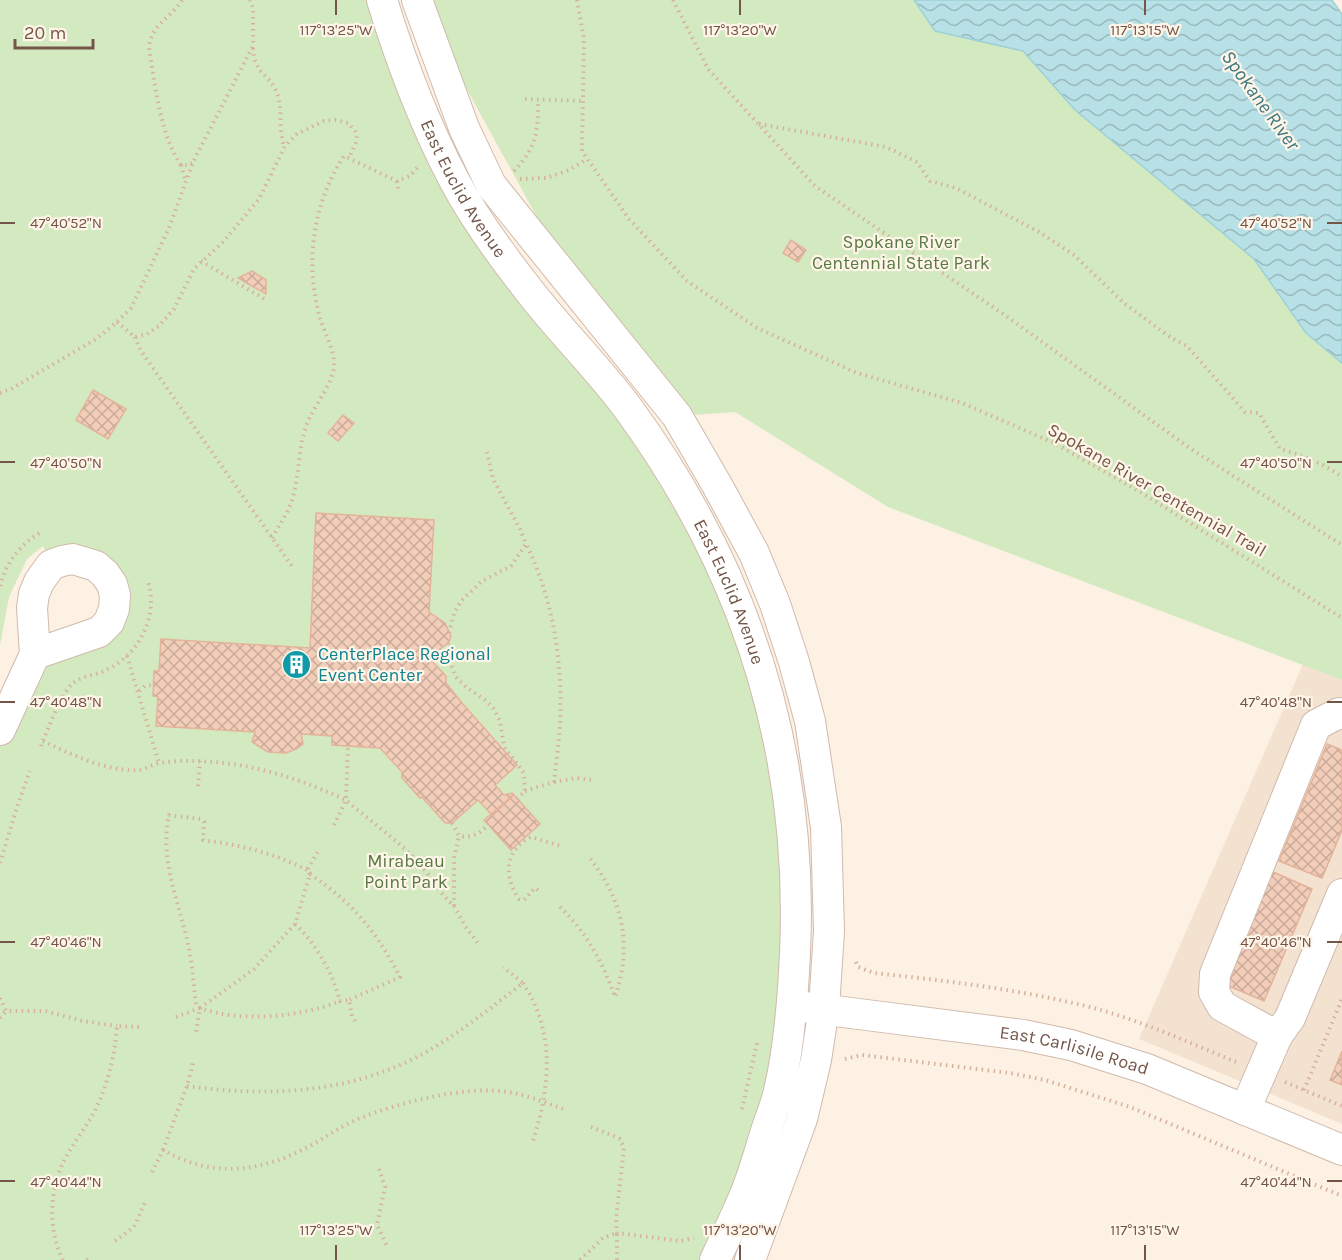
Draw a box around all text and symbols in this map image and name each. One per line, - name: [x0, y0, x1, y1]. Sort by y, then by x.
- scale bar: [15, 12, 93, 50]
- text: 117°13'25"W: [299, 21, 373, 39]
- text: 117°13'20"W: [703, 21, 777, 39]
- text: 117°13'15"W: [1110, 21, 1180, 39]
- text: 20 m: [24, 22, 66, 44]
- water label: Spokane River: [1217, 46, 1305, 156]
- street label: East Euclid Avenue: [416, 116, 511, 262]
- text: 47°40'52"N: [30, 214, 102, 232]
- text: 47°40'52"N: [1240, 214, 1312, 232]
- park label: Spokane River Centennial State Park: [812, 231, 990, 274]
- street label: Spokane River Centennial Trail: [1044, 418, 1270, 562]
- text: 47°40'50"N: [30, 454, 102, 472]
- text: 47°40'50"N: [1240, 454, 1312, 472]
- street label: East Euclid Avenue: [689, 515, 769, 667]
- place label: CenterPlace Regional Event Center: [318, 643, 491, 686]
- building icon: CenterPlace Regional Event Center: [281, 648, 313, 680]
- text: 47°40'48"N: [30, 693, 102, 711]
- text: 47°40'48"N: [1240, 693, 1312, 711]
- park label: Mirabeau Point Park: [364, 850, 448, 893]
- text: 47°40'46"N: [30, 933, 102, 951]
- text: 47°40'46"N: [1240, 933, 1312, 951]
- street label: East Carlisile Road: [998, 1021, 1151, 1080]
- text: 47°40'44"N: [30, 1173, 102, 1191]
- text: 47°40'44"N: [1240, 1173, 1312, 1191]
- text: 117°13'25"W: [299, 1221, 373, 1239]
- text: 117°13'20"W: [703, 1221, 777, 1239]
- text: 117°13'15"W: [1110, 1221, 1180, 1239]

